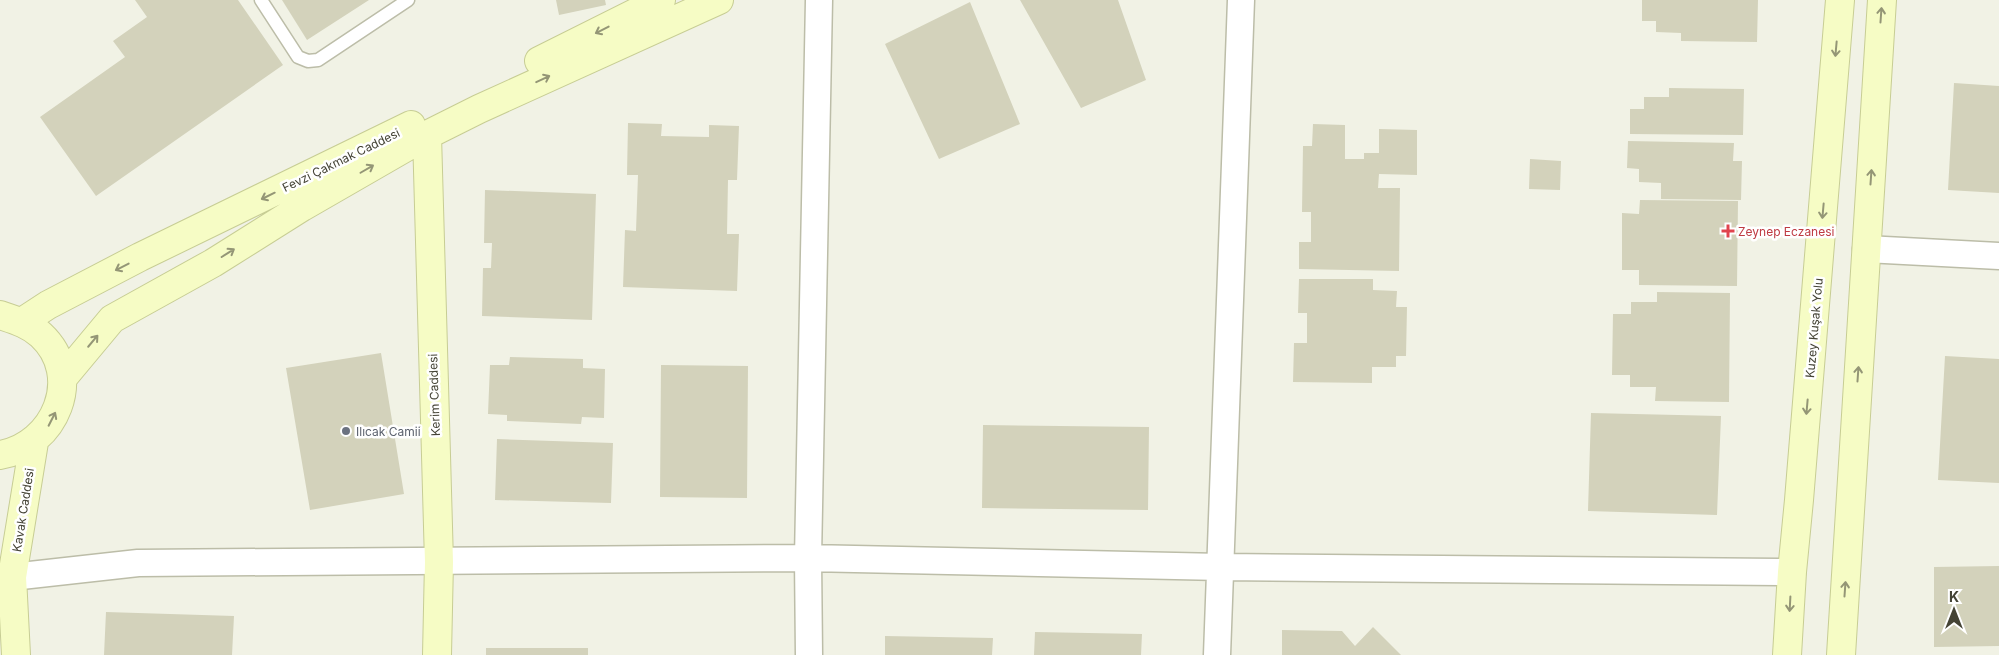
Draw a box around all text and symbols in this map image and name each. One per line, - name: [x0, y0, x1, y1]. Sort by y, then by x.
- one-way arrow: [1877, 7, 1886, 23]
- one-way arrow: [594, 25, 609, 35]
- one-way arrow: [1831, 40, 1841, 56]
- one-way arrow: [535, 74, 550, 84]
- street label: Fevzi Çakmak Caddesi: [280, 125, 402, 195]
- one-way arrow: [360, 164, 374, 174]
- one-way arrow: [1866, 169, 1875, 185]
- one-way arrow: [261, 192, 276, 201]
- one-way arrow: [1818, 202, 1828, 218]
- place label: Zeynep Eczanesi: [1738, 224, 1835, 239]
- marker: Zeynep Eczanesi: [1722, 225, 1734, 237]
- one-way arrow: [221, 248, 235, 259]
- one-way arrow: [115, 263, 130, 272]
- street label: Kuzey Kuşak Yolu: [1802, 277, 1826, 379]
- one-way arrow: [88, 335, 99, 348]
- street label: Kerim Caddesi: [425, 353, 443, 437]
- one-way arrow: [1854, 367, 1863, 383]
- one-way arrow: [1802, 399, 1812, 415]
- one-way arrow: [47, 412, 57, 427]
- place label: Ilıcak Camii: [356, 424, 421, 439]
- marker: Ilıcak Camii: [340, 425, 352, 437]
- street label: Kavak Caddesi: [9, 467, 37, 553]
- one-way arrow: [1840, 581, 1850, 597]
- north arrow: [1929, 585, 1979, 635]
- text: K: [1949, 588, 1959, 605]
- one-way arrow: [1785, 596, 1794, 612]

